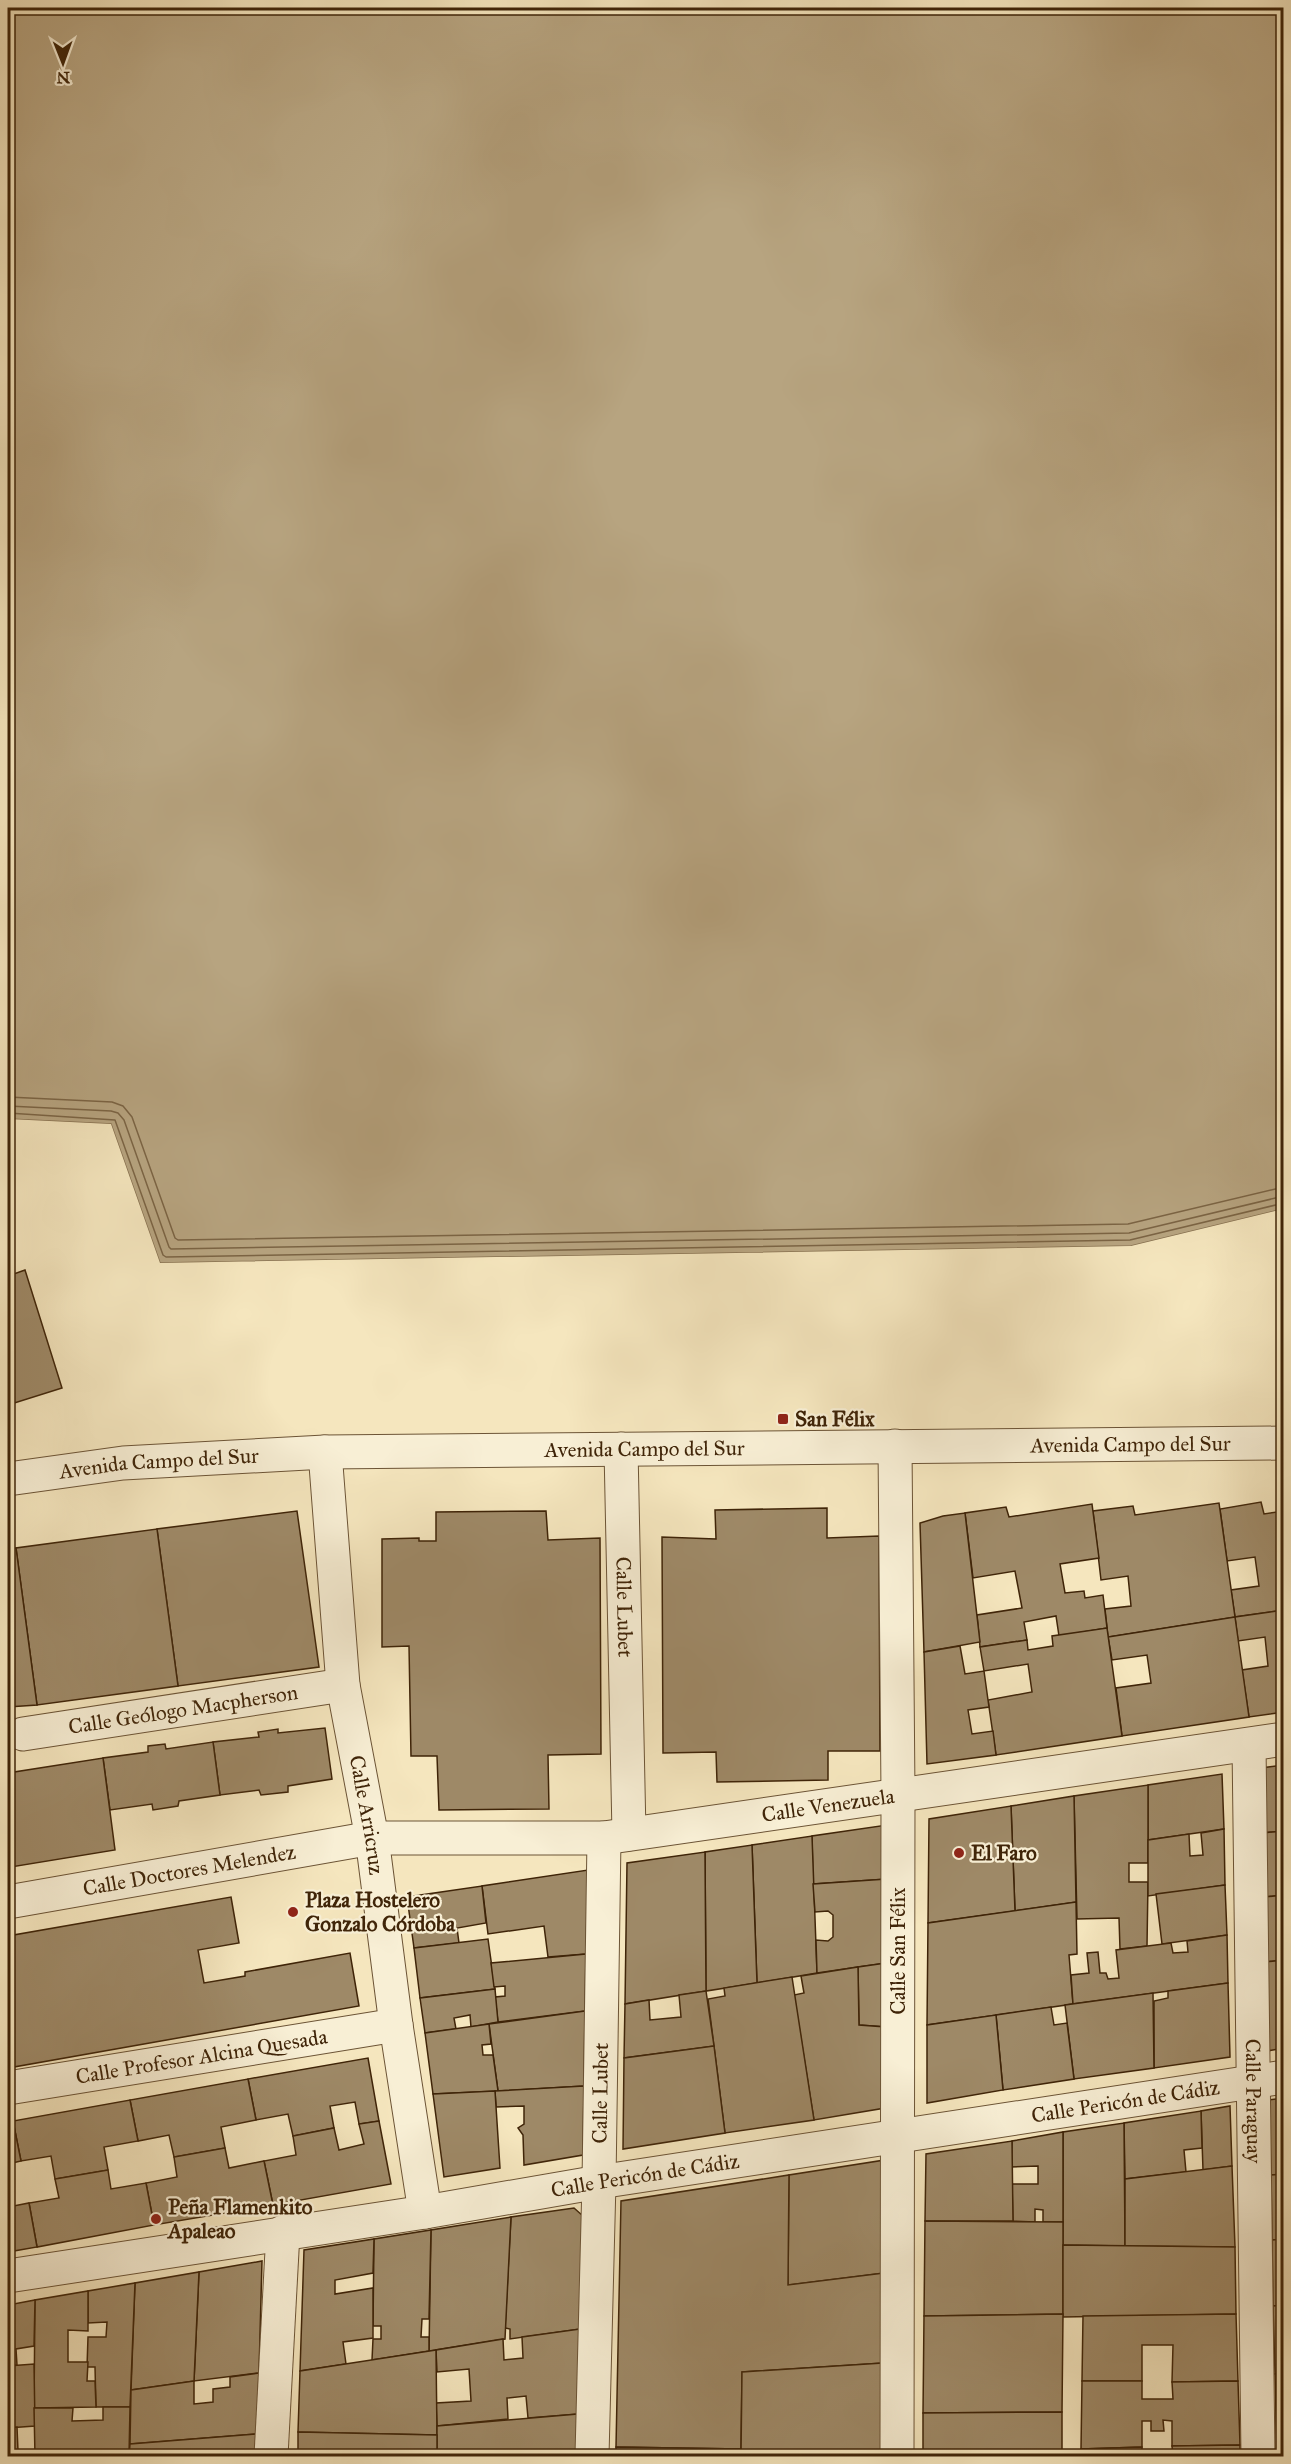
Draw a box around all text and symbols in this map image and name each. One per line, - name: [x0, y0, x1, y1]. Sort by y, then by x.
- north arrow: [33, 33, 93, 93]
- text: N: [56, 68, 70, 87]
- place label: San Félix: [795, 1406, 875, 1432]
- marker: San Félix: [776, 1412, 790, 1426]
- street label: Avenida Campo del Sur: [1029, 1430, 1231, 1458]
- street label: Avenida Campo del Sur: [543, 1435, 745, 1463]
- street label: Avenida Campo del Sur: [57, 1443, 260, 1485]
- street label: Calle Lubet: [610, 1556, 638, 1658]
- street label: Calle Geólogo Macpherson: [67, 1679, 300, 1740]
- street label: Calle Arricruz: [344, 1753, 390, 1877]
- street label: Calle Venezuela: [760, 1783, 896, 1828]
- street label: Calle Doctores Melendez: [81, 1839, 298, 1902]
- place label: El Faro: [971, 1840, 1037, 1866]
- marker: El Faro: [952, 1846, 966, 1860]
- place label: Plaza Hostelero Gonzalo Córdoba: [305, 1887, 456, 1937]
- street label: Calle San Félix: [885, 1887, 911, 2015]
- marker: Plaza Hostelero Gonzalo Córdoba: [286, 1905, 300, 1919]
- street label: Calle Profesor Alcina Quesada: [74, 2023, 329, 2090]
- street label: Calle Paraguay: [1240, 2038, 1267, 2165]
- street label: Calle Lubet: [587, 2042, 614, 2144]
- street label: Calle Pericón de Cádiz: [1029, 2074, 1222, 2129]
- street label: Calle Pericón de Cádiz: [549, 2148, 741, 2203]
- place label: Peña Flamenkito Apaleao: [166, 2194, 313, 2244]
- marker: Peña Flamenkito Apaleao: [149, 2212, 163, 2226]

